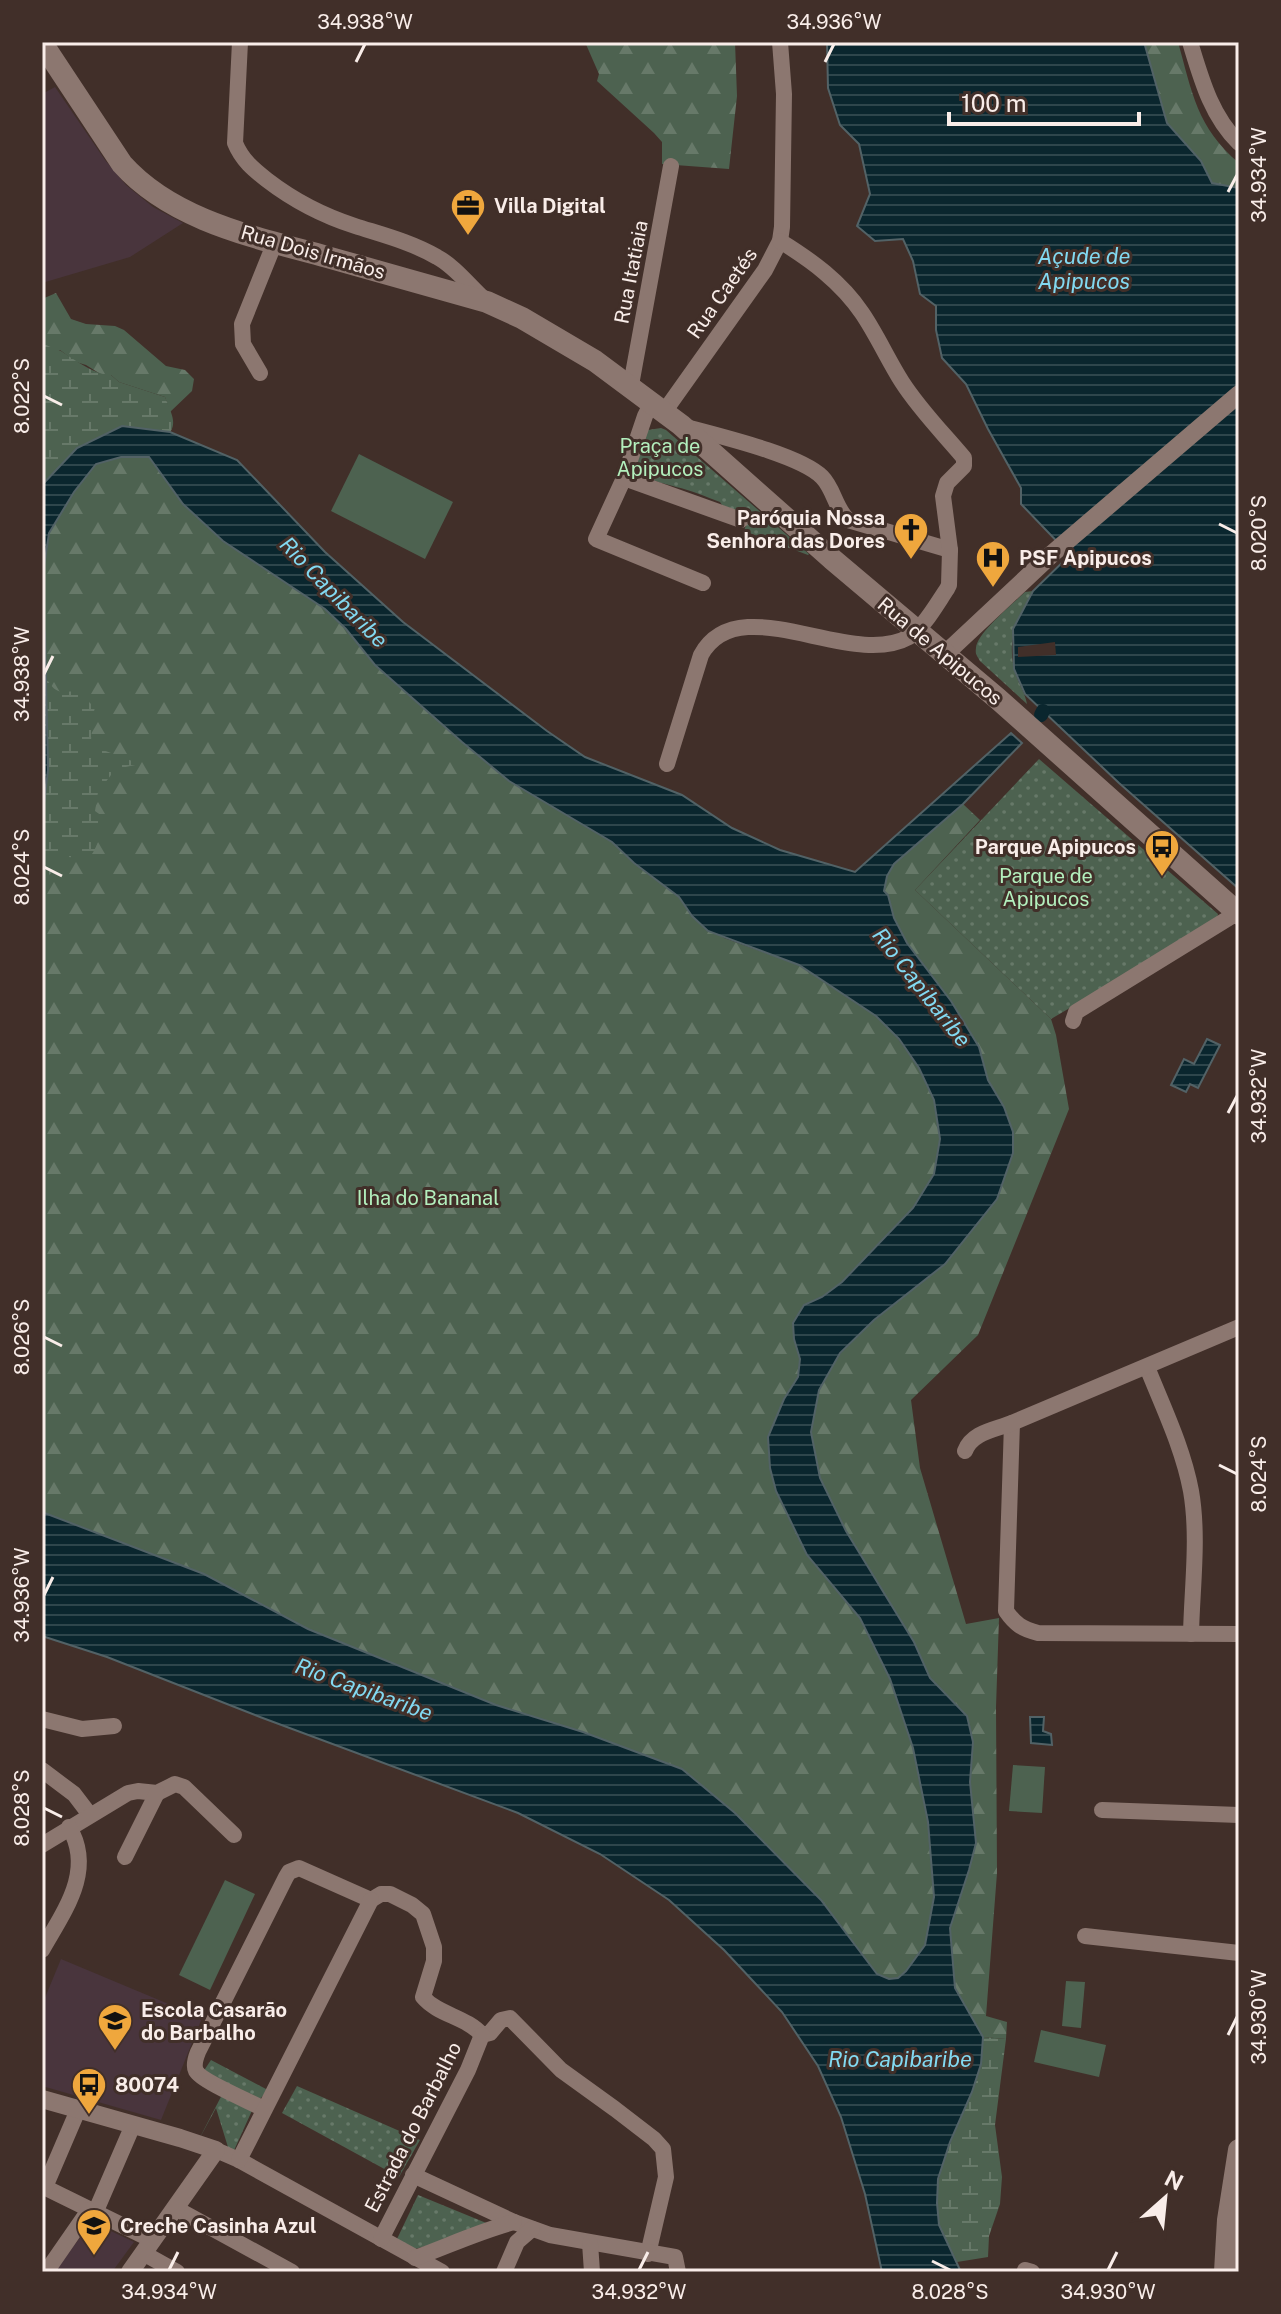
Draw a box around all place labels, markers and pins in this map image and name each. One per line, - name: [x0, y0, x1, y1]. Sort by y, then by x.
- office icon: Villa Digital: [449, 187, 487, 237]
- place label: Villa Digital: [494, 194, 606, 218]
- place label: Paróquia Nossa Senhora das Dores: [706, 506, 885, 553]
- church icon: Paróquia Nossa Senhora das Dores: [892, 511, 930, 561]
- hospital icon: PSF Apipucos: [974, 539, 1012, 589]
- place label: PSF Apipucos: [1019, 546, 1152, 570]
- bus stop icon: Parque Apipucos: [1143, 828, 1181, 878]
- place label: Parque Apipucos: [975, 835, 1136, 859]
- place label: Escola Casarão do Barbalho: [141, 1998, 287, 2045]
- school or university icon: Escola Casarão do Barbalho: [96, 2002, 134, 2052]
- bus stop icon: 80074: [70, 2066, 108, 2116]
- place label: 80074: [115, 2073, 179, 2097]
- school or university icon: Creche Casinha Azul: [75, 2207, 113, 2257]
- place label: Creche Casinha Azul: [120, 2214, 317, 2238]

